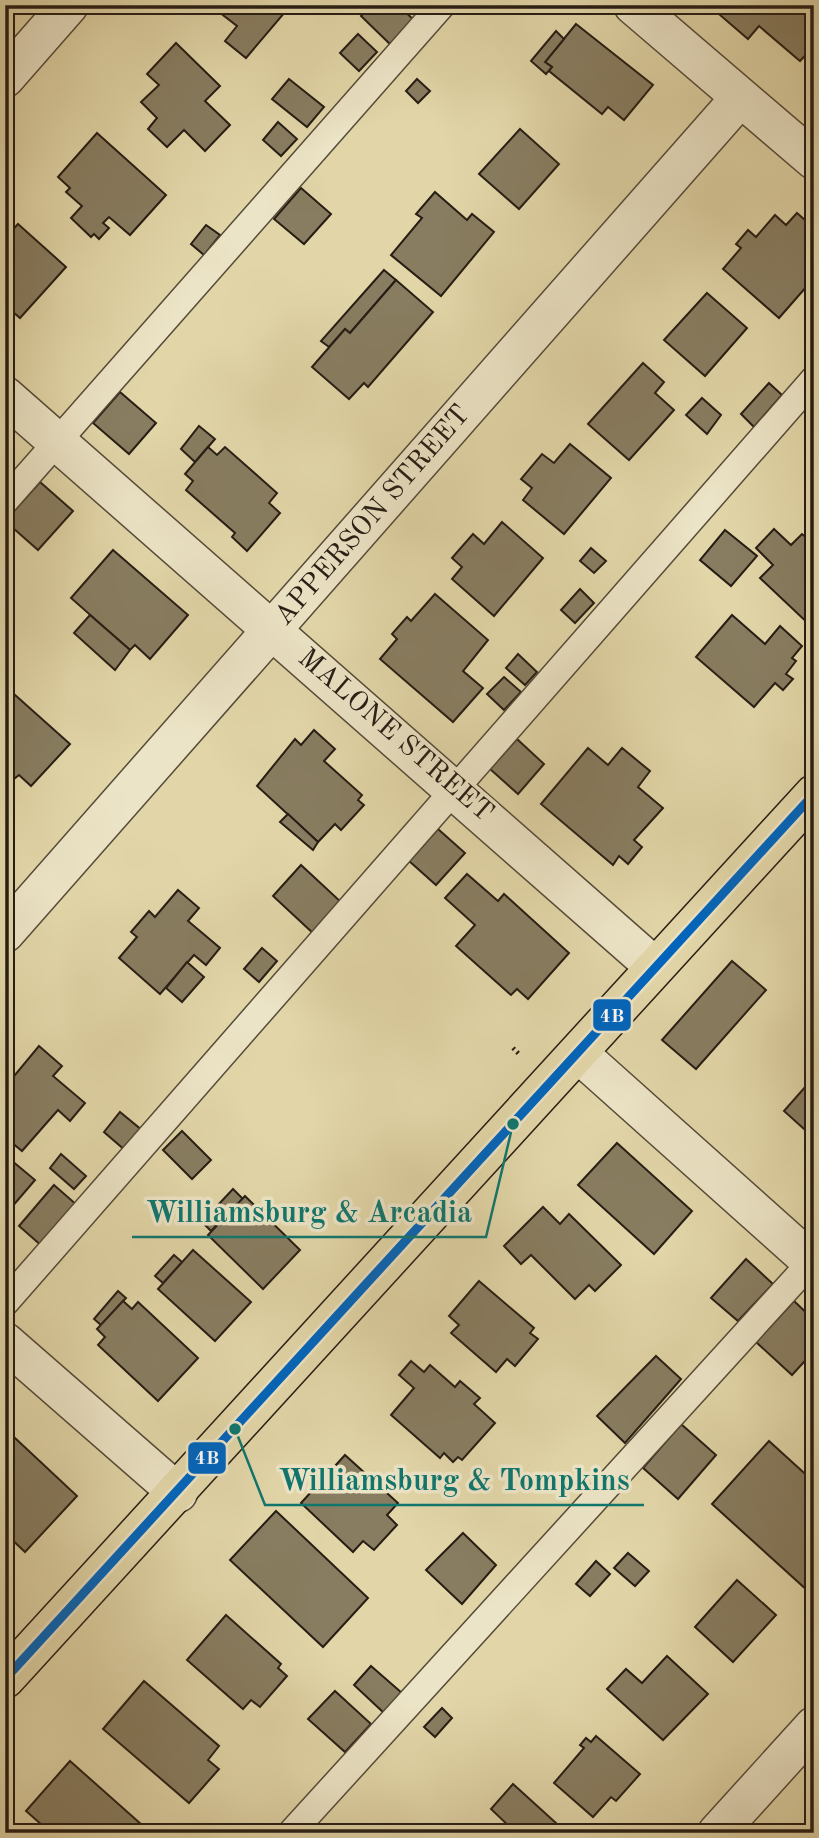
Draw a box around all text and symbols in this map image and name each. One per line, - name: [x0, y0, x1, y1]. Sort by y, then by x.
- street label: APPERSON STREET: [270, 401, 476, 631]
- street label: MALONE STREET: [292, 644, 498, 828]
- line badge: 4B: [592, 998, 632, 1032]
- text: 4B: [600, 1008, 624, 1027]
- callout: Williamsburg & Arcadia: [132, 1186, 486, 1237]
- text: Williamsburg & Arcadia: [146, 1199, 472, 1229]
- line badge: 4B: [187, 1441, 227, 1475]
- text: 4B: [195, 1450, 219, 1469]
- callout: Williamsburg & Tompkins: [265, 1454, 644, 1505]
- text: Williamsburg & Tompkins: [278, 1467, 630, 1497]

